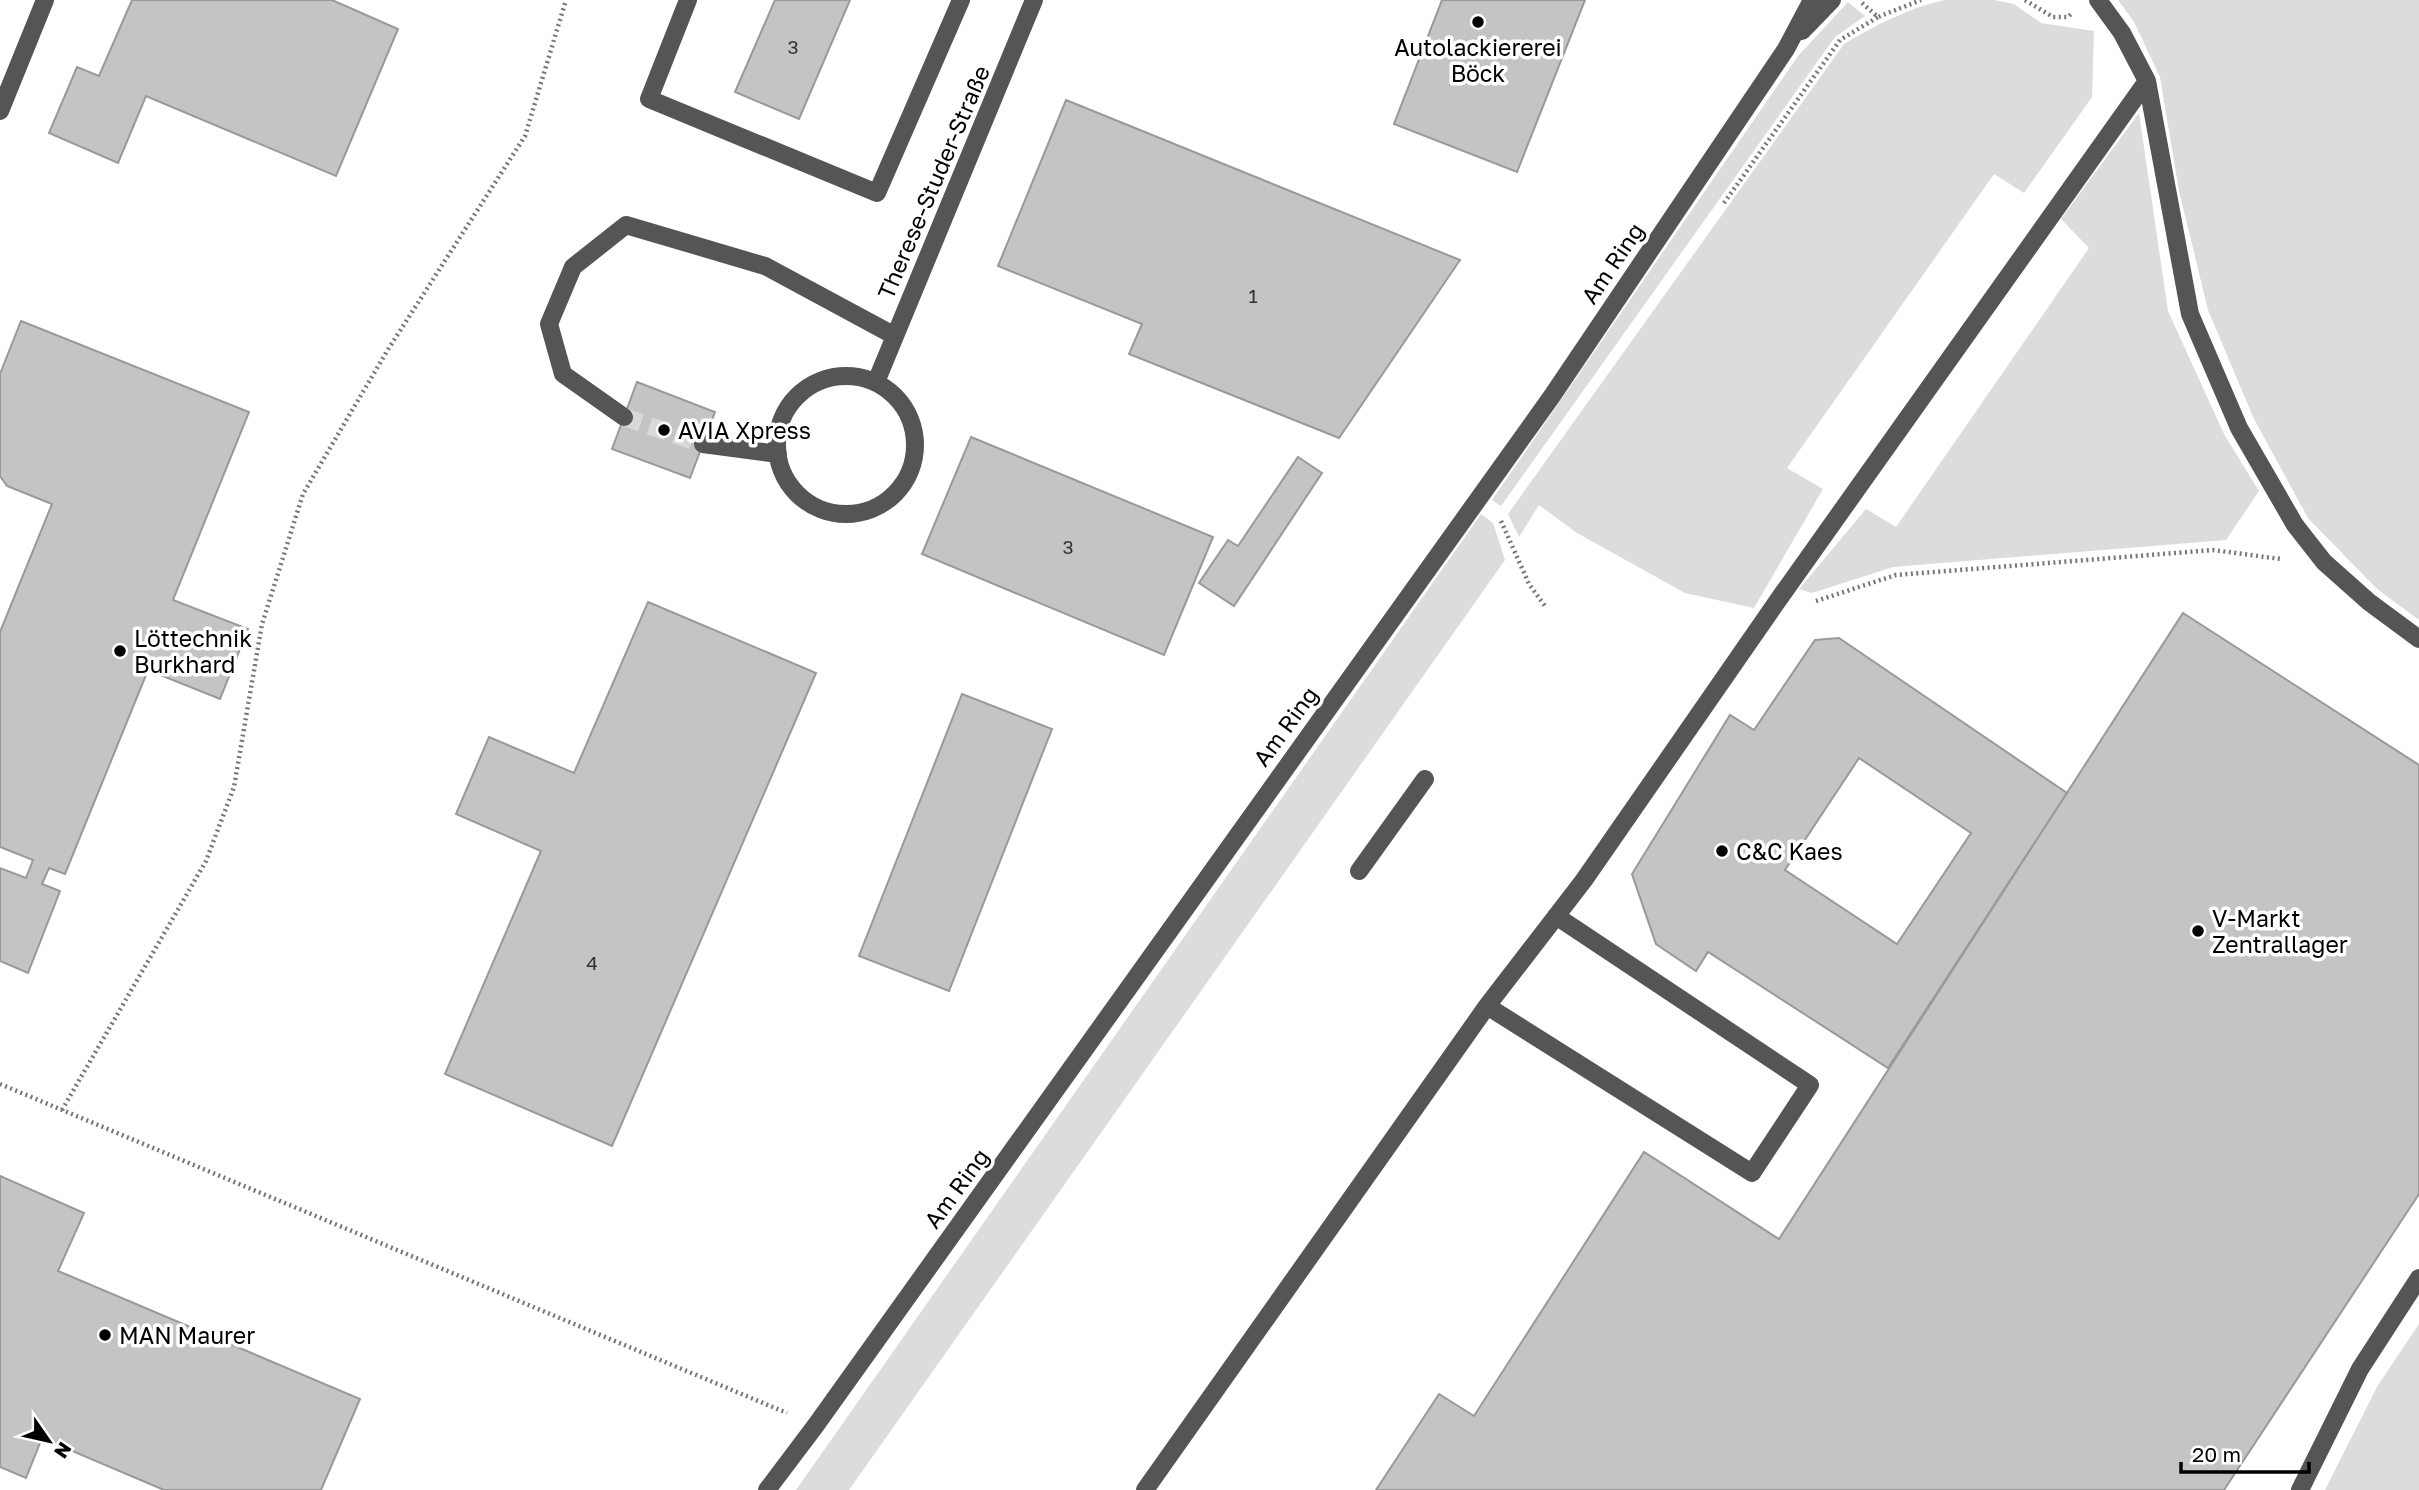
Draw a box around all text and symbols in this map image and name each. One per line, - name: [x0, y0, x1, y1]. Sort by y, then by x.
- marker: Autolackiererei Böck: [1470, 14, 1486, 30]
- place label: Autolackiererei Böck: [1394, 33, 1562, 87]
- house number: 3: [787, 35, 799, 58]
- street label: Therese-Studer-Straße: [871, 61, 995, 303]
- street label: Am Ring: [1575, 217, 1649, 309]
- house number: 1: [1248, 284, 1258, 307]
- place label: AVIA Xpress: [678, 416, 811, 444]
- marker: AVIA Xpress: [656, 422, 672, 438]
- house number: 3: [1062, 535, 1074, 558]
- place label: Löttechnik Burkhard: [134, 624, 252, 678]
- marker: Löttechnik Burkhard: [112, 643, 128, 659]
- street label: Am Ring: [1247, 681, 1323, 771]
- place label: C&C Kaes: [1736, 837, 1843, 865]
- marker: C&C Kaes: [1714, 843, 1730, 859]
- place label: V-Markt Zentrallager: [2212, 904, 2348, 958]
- marker: V-Markt Zentrallager: [2190, 923, 2206, 939]
- house number: 4: [586, 951, 598, 974]
- street label: Am Ring: [918, 1143, 994, 1233]
- place label: MAN Maurer: [119, 1321, 255, 1349]
- marker: MAN Maurer: [97, 1327, 113, 1343]
- north arrow: [14, 1406, 84, 1476]
- scale bar: [2181, 1430, 2309, 1474]
- text: N: [50, 1438, 77, 1463]
- text: 20 m: [2192, 1441, 2241, 1467]

